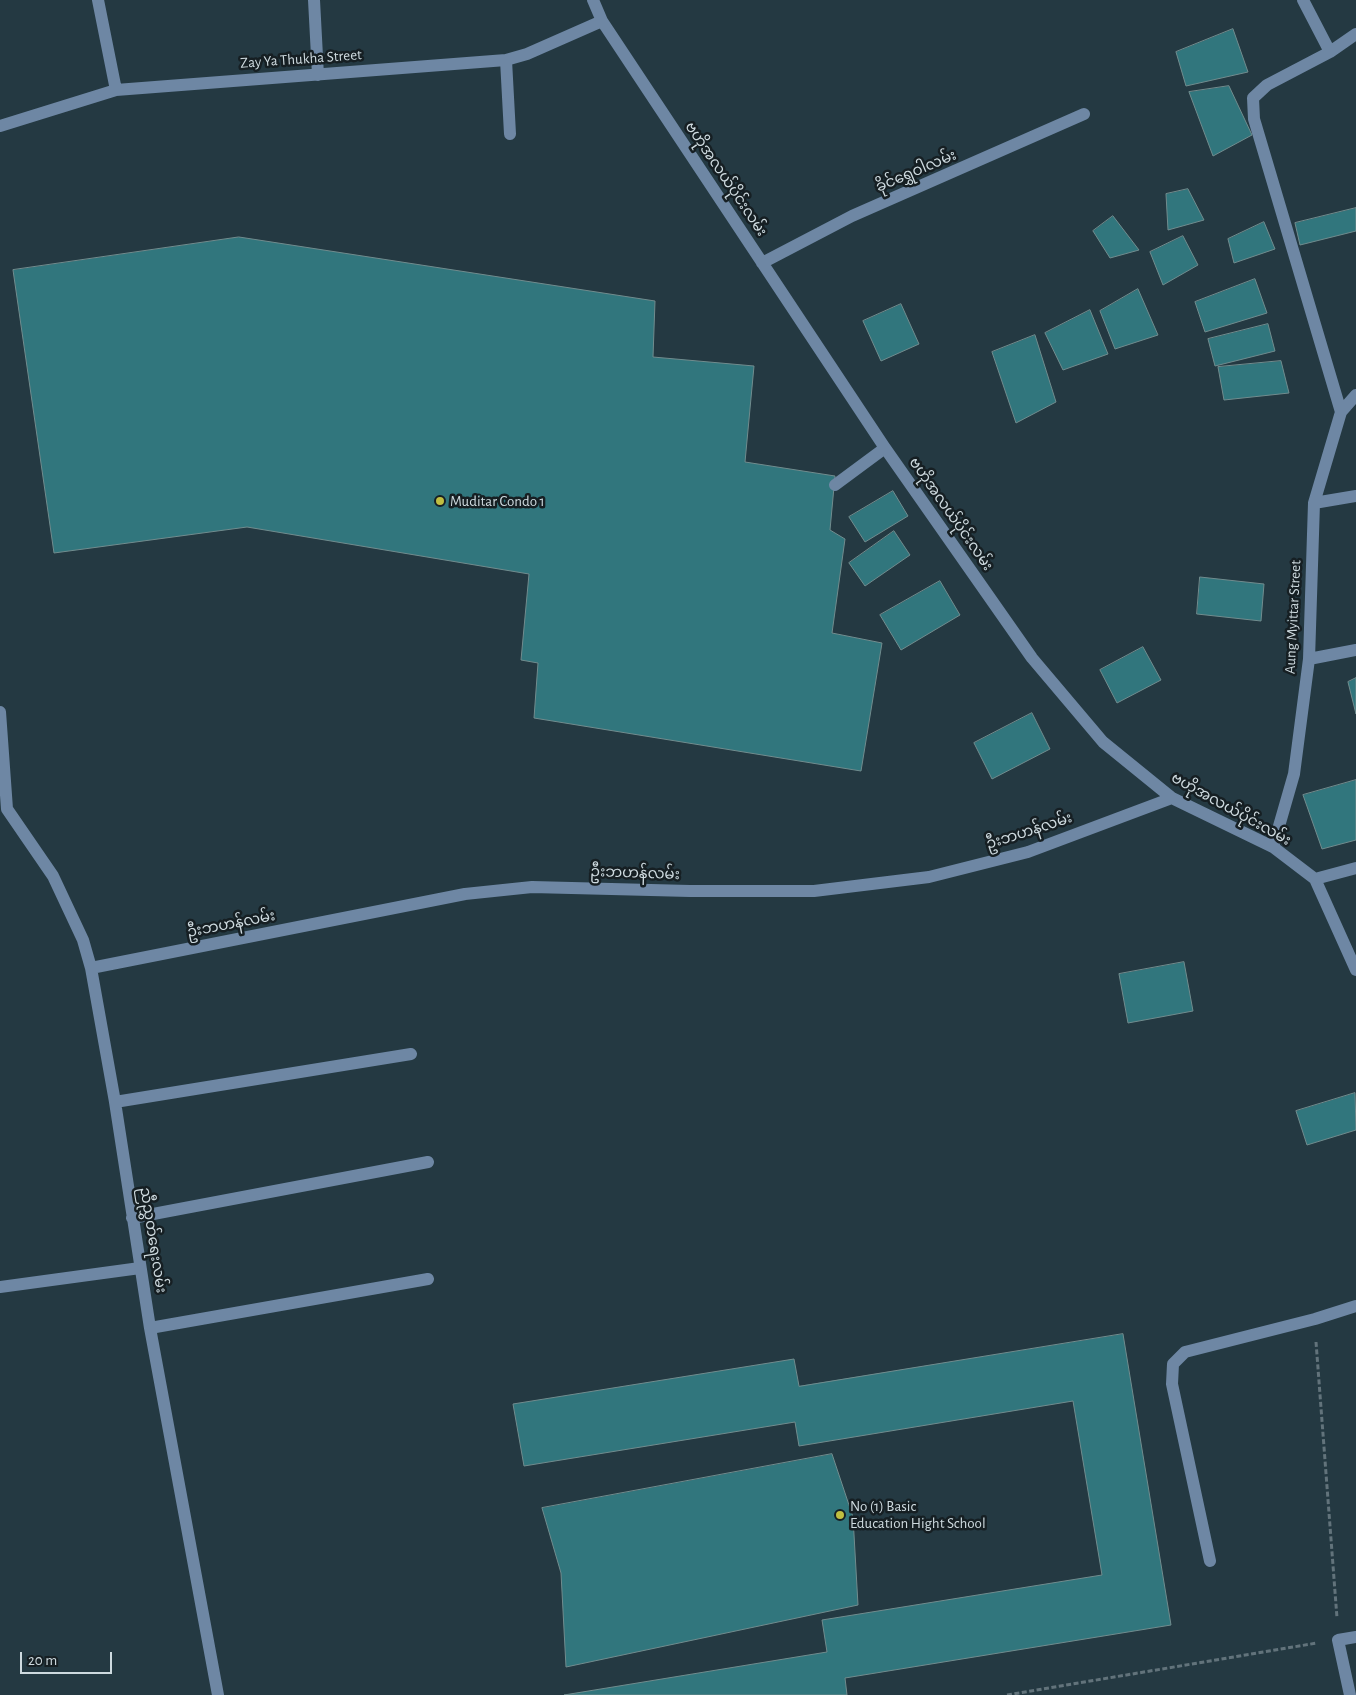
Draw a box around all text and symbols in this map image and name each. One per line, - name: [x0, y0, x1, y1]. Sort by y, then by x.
- street label: Zay Ya Thukha Street: [240, 46, 362, 72]
- street label: ဗဟိုအလယ်ပိုင်းလမ်း: [681, 118, 771, 240]
- street label: ခိုင်ရွှေဝါလမ်း: [873, 146, 959, 196]
- street label: ဗဟိုအလယ်ပိုင်းလမ်း: [905, 454, 997, 574]
- place label: Muditar Condo 1: [450, 492, 545, 510]
- marker: Muditar Condo 1: [434, 495, 446, 507]
- street label: Aung Myittar Street: [1281, 560, 1305, 674]
- street label: ဗဟိုအလယ်ပိုင်းလမ်း: [1168, 769, 1294, 849]
- street label: ဦးဘဟန်လမ်း: [984, 809, 1074, 853]
- street label: ဦးဘဟန်လမ်း: [590, 862, 680, 884]
- street label: ဦးဘဟန်လမ်း: [185, 907, 277, 941]
- street label: ညီညွှတ်ရေးလမ်း: [136, 1186, 170, 1294]
- place label: No (1) Basic Education Hight School: [850, 1497, 986, 1532]
- marker: No (1) Basic Education Hight School: [834, 1509, 846, 1521]
- scale bar: [22, 1642, 115, 1674]
- text: 20 m: [28, 1653, 57, 1668]

